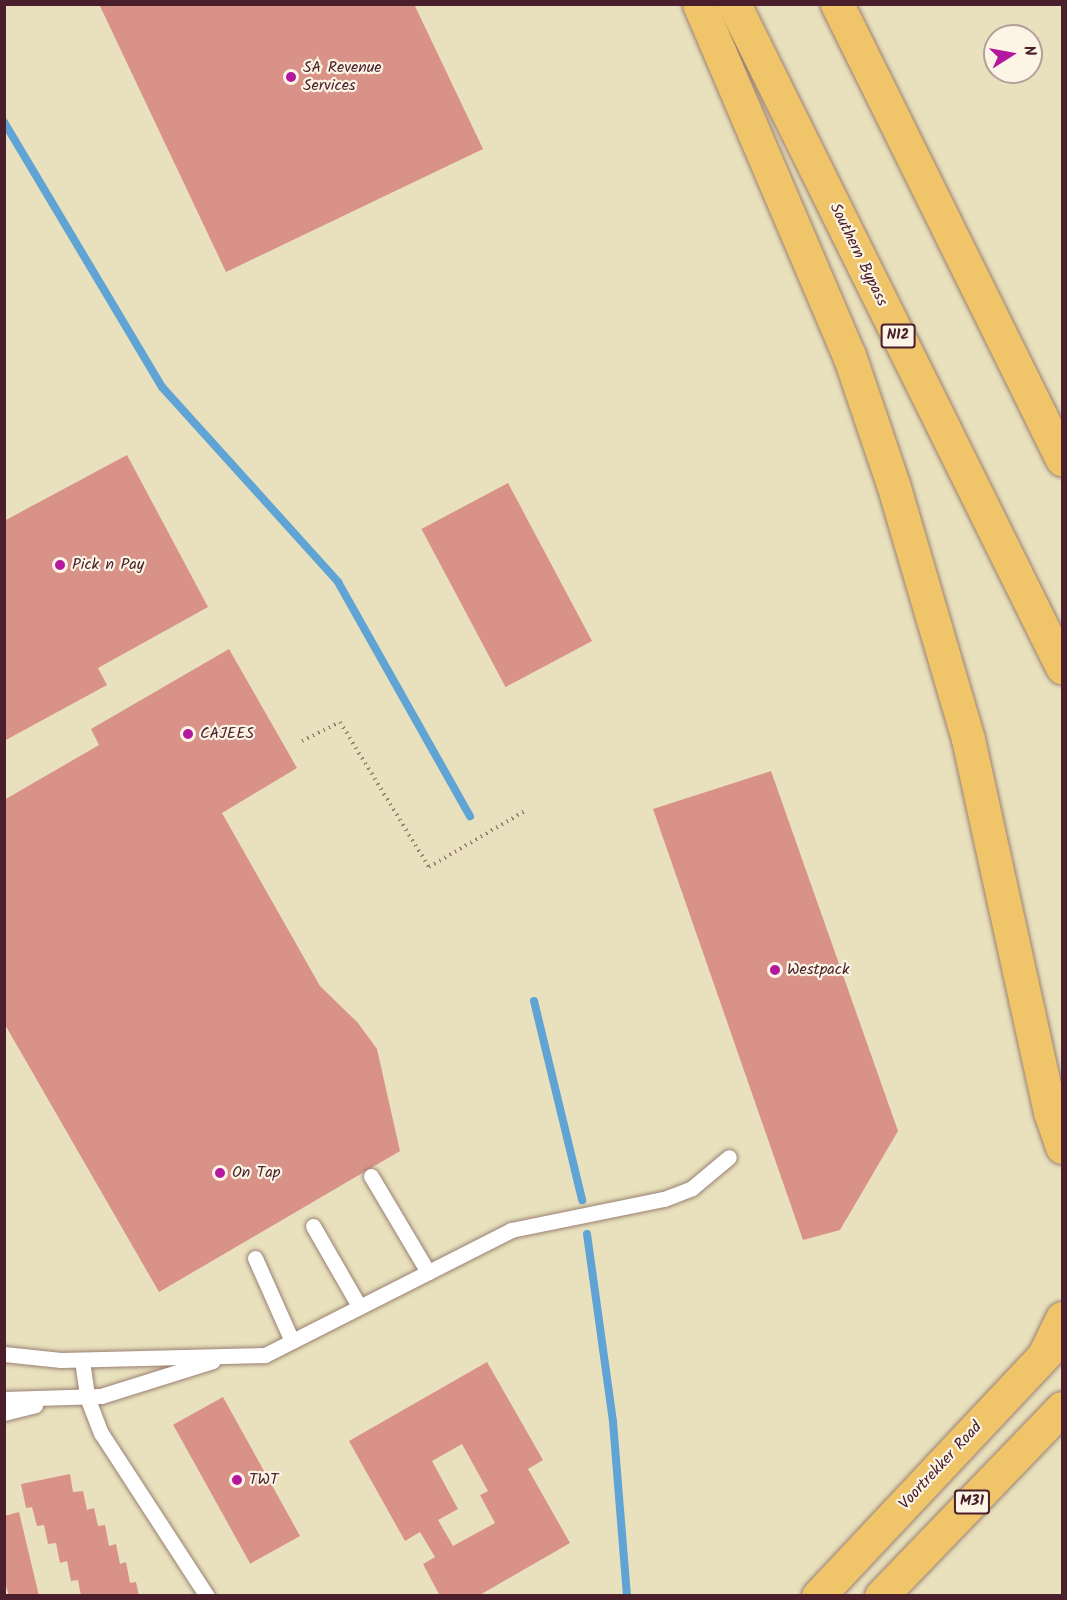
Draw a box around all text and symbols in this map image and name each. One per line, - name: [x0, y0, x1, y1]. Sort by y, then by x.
- north arrow: [983, 24, 1043, 84]
- text: N: [1016, 43, 1042, 58]
- place label: SA Revenue Services: [303, 58, 382, 96]
- marker: SA Revenue Services: [284, 70, 298, 84]
- street label: Southern Bypass: [825, 200, 891, 310]
- road number: N12: [880, 324, 916, 348]
- place label: Pick n Pay: [72, 555, 144, 575]
- marker: Pick n Pay: [53, 558, 67, 572]
- place label: CAJEES: [200, 724, 254, 744]
- marker: CAJEES: [181, 727, 195, 741]
- place label: Westpack: [787, 960, 849, 980]
- marker: Westpack: [768, 963, 782, 977]
- place label: On Tap: [232, 1163, 280, 1183]
- marker: On Tap: [213, 1166, 227, 1180]
- street label: Voortrekker Road: [895, 1418, 987, 1514]
- place label: TWT: [249, 1470, 279, 1490]
- marker: TWT: [230, 1473, 244, 1487]
- road number: M31: [952, 1490, 992, 1514]

